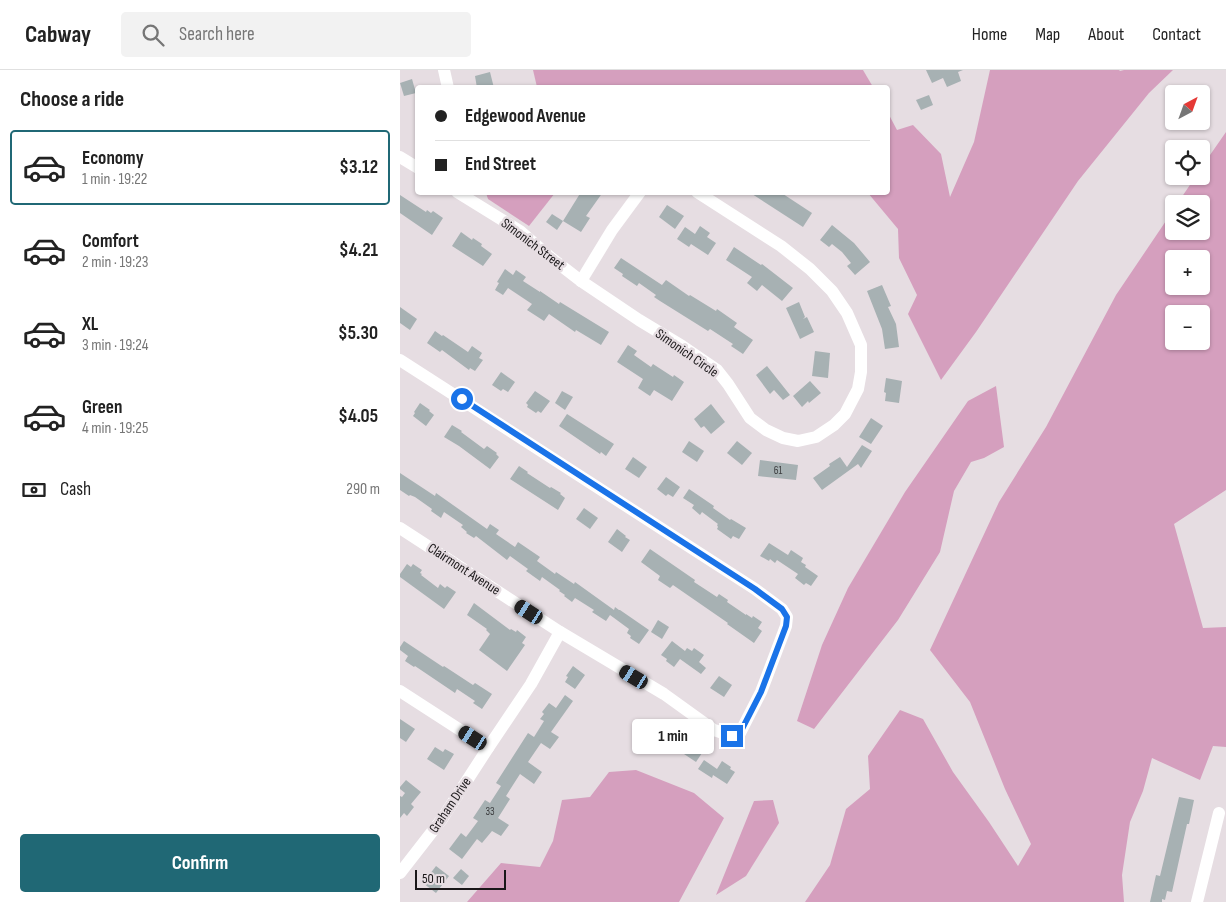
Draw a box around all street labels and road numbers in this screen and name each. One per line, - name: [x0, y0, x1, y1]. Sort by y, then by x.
- street label: Simonich Street: [498, 215, 568, 273]
- street label: Simonich Circle: [652, 325, 722, 381]
- street label: Clairmont Avenue: [425, 539, 503, 599]
- street label: Graham Drive: [425, 774, 475, 836]

